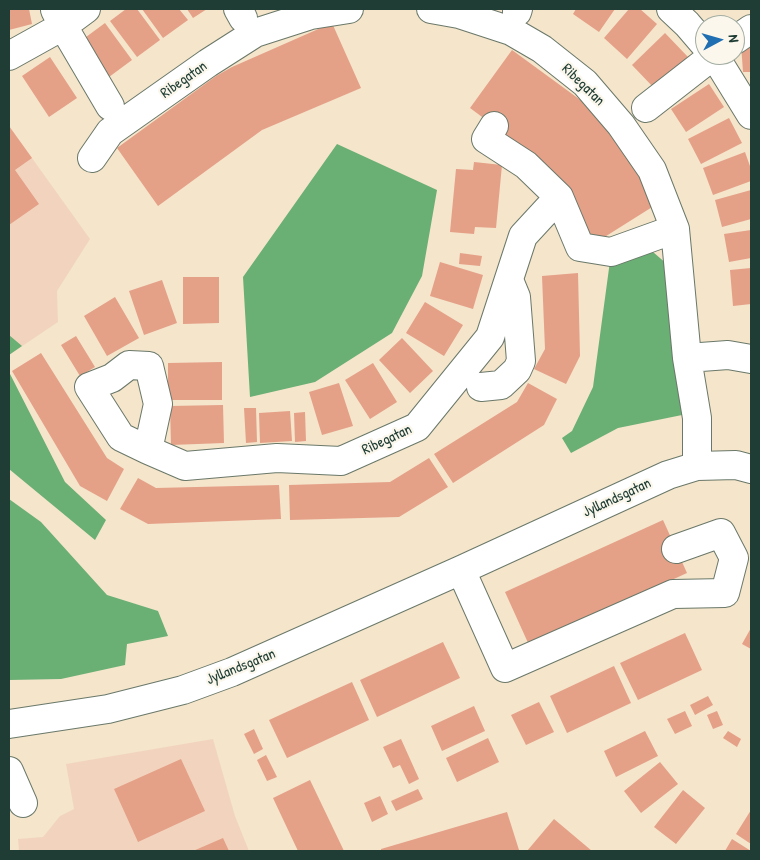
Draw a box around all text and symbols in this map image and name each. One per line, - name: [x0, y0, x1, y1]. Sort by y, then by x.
- north arrow: [695, 15, 745, 65]
- text: N: [725, 34, 744, 43]
- street label: Ribegatan: [157, 58, 211, 102]
- street label: Ribegatan: [558, 60, 608, 110]
- street label: Ribegatan: [359, 421, 415, 459]
- street label: Jyllandsgatan: [580, 474, 654, 522]
- street label: Jyllandsgatan: [204, 645, 278, 689]

